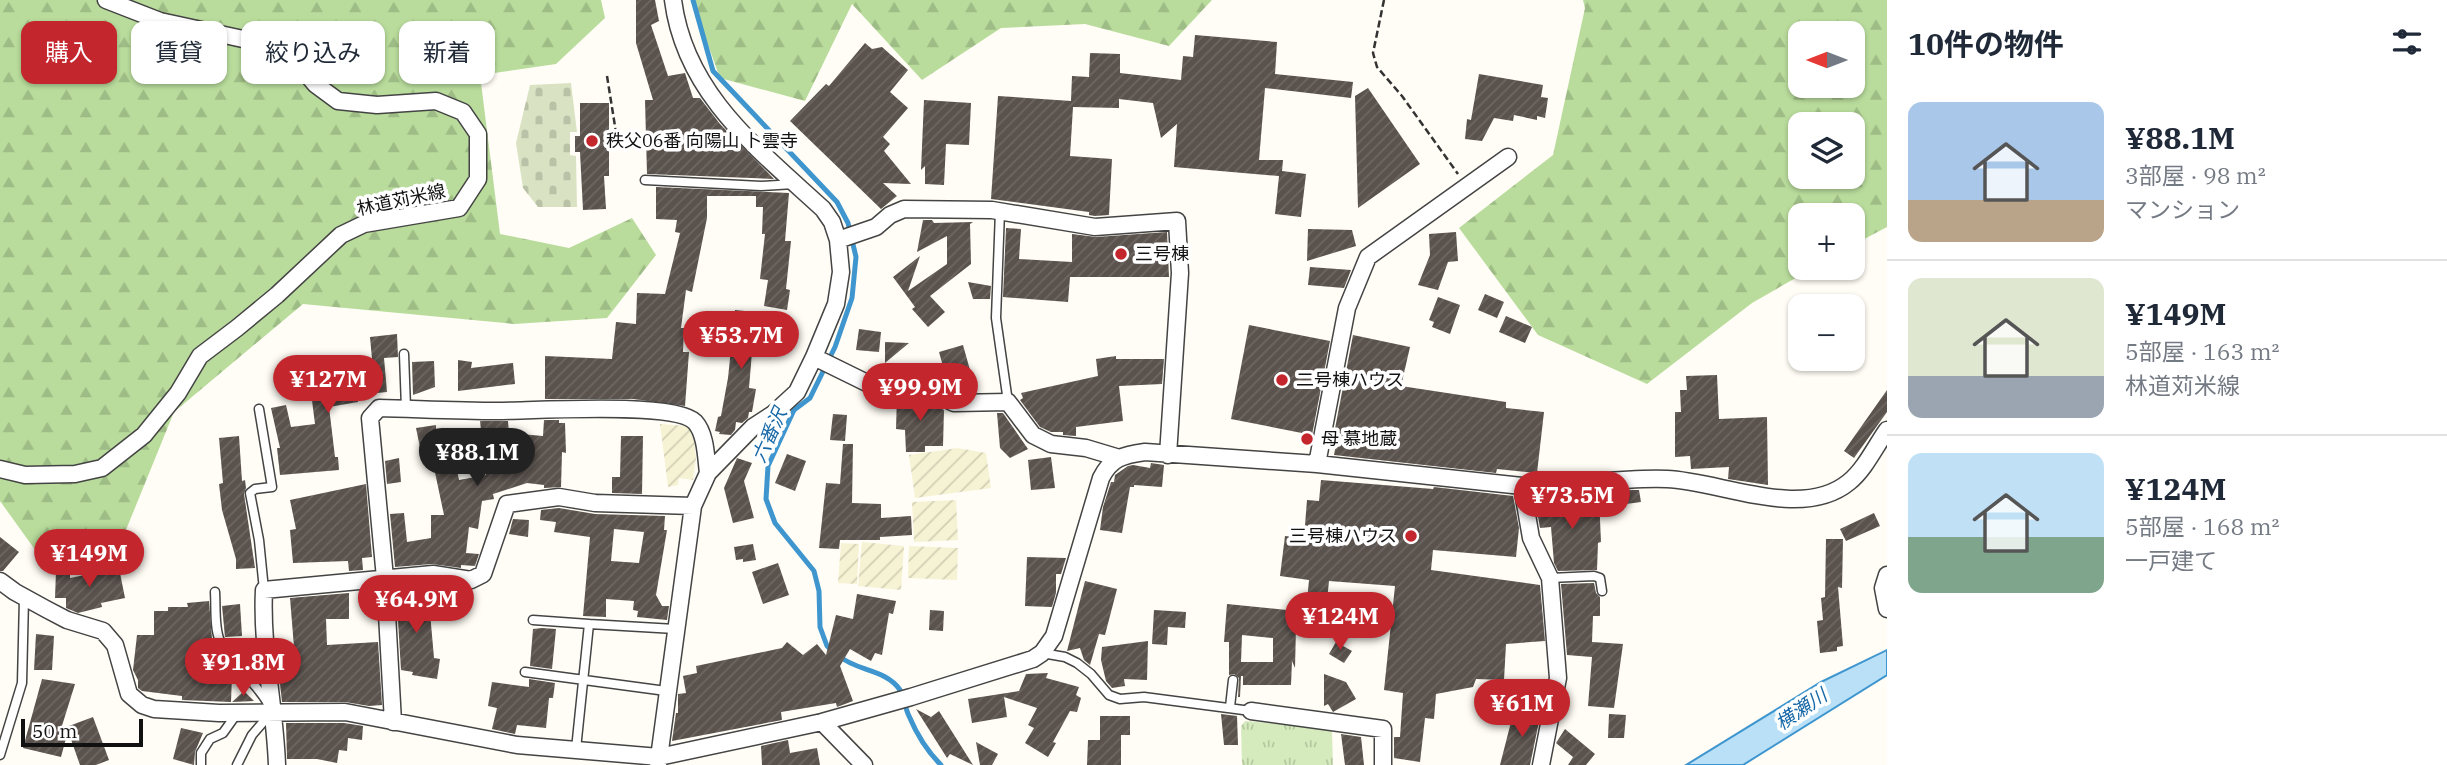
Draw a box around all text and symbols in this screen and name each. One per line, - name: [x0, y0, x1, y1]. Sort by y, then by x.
- chip: 購入: [21, 21, 117, 84]
- chip: 賃貸: [131, 21, 227, 84]
- chip: 絞り込み: [241, 21, 385, 84]
- chip: 新着: [399, 21, 495, 84]
- north arrow: [1788, 21, 1866, 98]
- map controls: [1788, 21, 1865, 371]
- icon: filters: [2388, 23, 2426, 61]
- text: 10件の物件: [1908, 24, 2064, 63]
- button: layers: [1788, 112, 1865, 189]
- text: ¥88.1M: [2125, 118, 2235, 157]
- place label: 秩父06番 向陽山 卜雲寺: [606, 129, 798, 152]
- icon: home: [1964, 130, 2048, 214]
- marker: 秩父06番 向陽山 卜雲寺: [584, 133, 600, 149]
- text: 3部屋 · 98 m²: [2125, 160, 2266, 190]
- street label: 林道苅米線: [354, 179, 447, 220]
- text: マンション: [2125, 194, 2240, 224]
- button: +: [1788, 203, 1865, 280]
- place label: 三号棟: [1135, 242, 1189, 265]
- marker: 三号棟: [1113, 246, 1129, 262]
- button: −: [1788, 294, 1865, 371]
- text: ¥149M: [2125, 294, 2226, 333]
- icon: home: [1964, 306, 2048, 390]
- pin: ¥53.7M: [684, 312, 798, 371]
- text: ¥53.7M: [699, 319, 783, 349]
- text: 5部屋 · 163 m²: [2125, 336, 2280, 366]
- pin: ¥127M: [279, 356, 377, 415]
- text: ¥127M: [289, 363, 367, 393]
- pin: ¥99.9M: [863, 364, 977, 423]
- place label: 二号棟ハウス: [1296, 368, 1404, 391]
- text: 林道苅米線: [2125, 370, 2240, 400]
- text: ¥99.9M: [878, 371, 962, 401]
- marker: 二号棟ハウス: [1274, 372, 1290, 388]
- water label: 六番沢: [746, 401, 793, 466]
- place label: 母 慕地蔵: [1321, 427, 1397, 450]
- pin: ¥88.1M: [420, 428, 534, 488]
- marker: 母 慕地蔵: [1299, 431, 1315, 447]
- text: ¥88.1M: [435, 436, 519, 466]
- text: ¥124M: [2125, 469, 2226, 508]
- pin: ¥73.5M: [1515, 472, 1629, 531]
- text: ¥73.5M: [1530, 479, 1614, 509]
- icon: home: [1964, 481, 2048, 565]
- text: 5部屋 · 168 m²: [2125, 511, 2280, 541]
- place label: 三号棟ハウス: [1289, 524, 1397, 547]
- marker: 三号棟ハウス: [1403, 528, 1419, 544]
- pin: ¥149M: [40, 530, 138, 589]
- text: ¥149M: [50, 537, 128, 567]
- text: 一戸建て: [2125, 545, 2217, 575]
- pin: ¥64.9M: [359, 576, 473, 635]
- text: ¥64.9M: [374, 583, 458, 613]
- pin: ¥124M: [1291, 592, 1389, 652]
- text: ¥124M: [1301, 600, 1379, 630]
- pin: ¥91.8M: [186, 638, 300, 698]
- text: ¥91.8M: [201, 646, 285, 676]
- pin: ¥61M: [1481, 680, 1563, 739]
- water label: 横瀬川: [1771, 682, 1833, 735]
- text: ¥61M: [1490, 687, 1554, 717]
- scale bar: [21, 716, 144, 748]
- text: 50 m: [32, 719, 77, 743]

